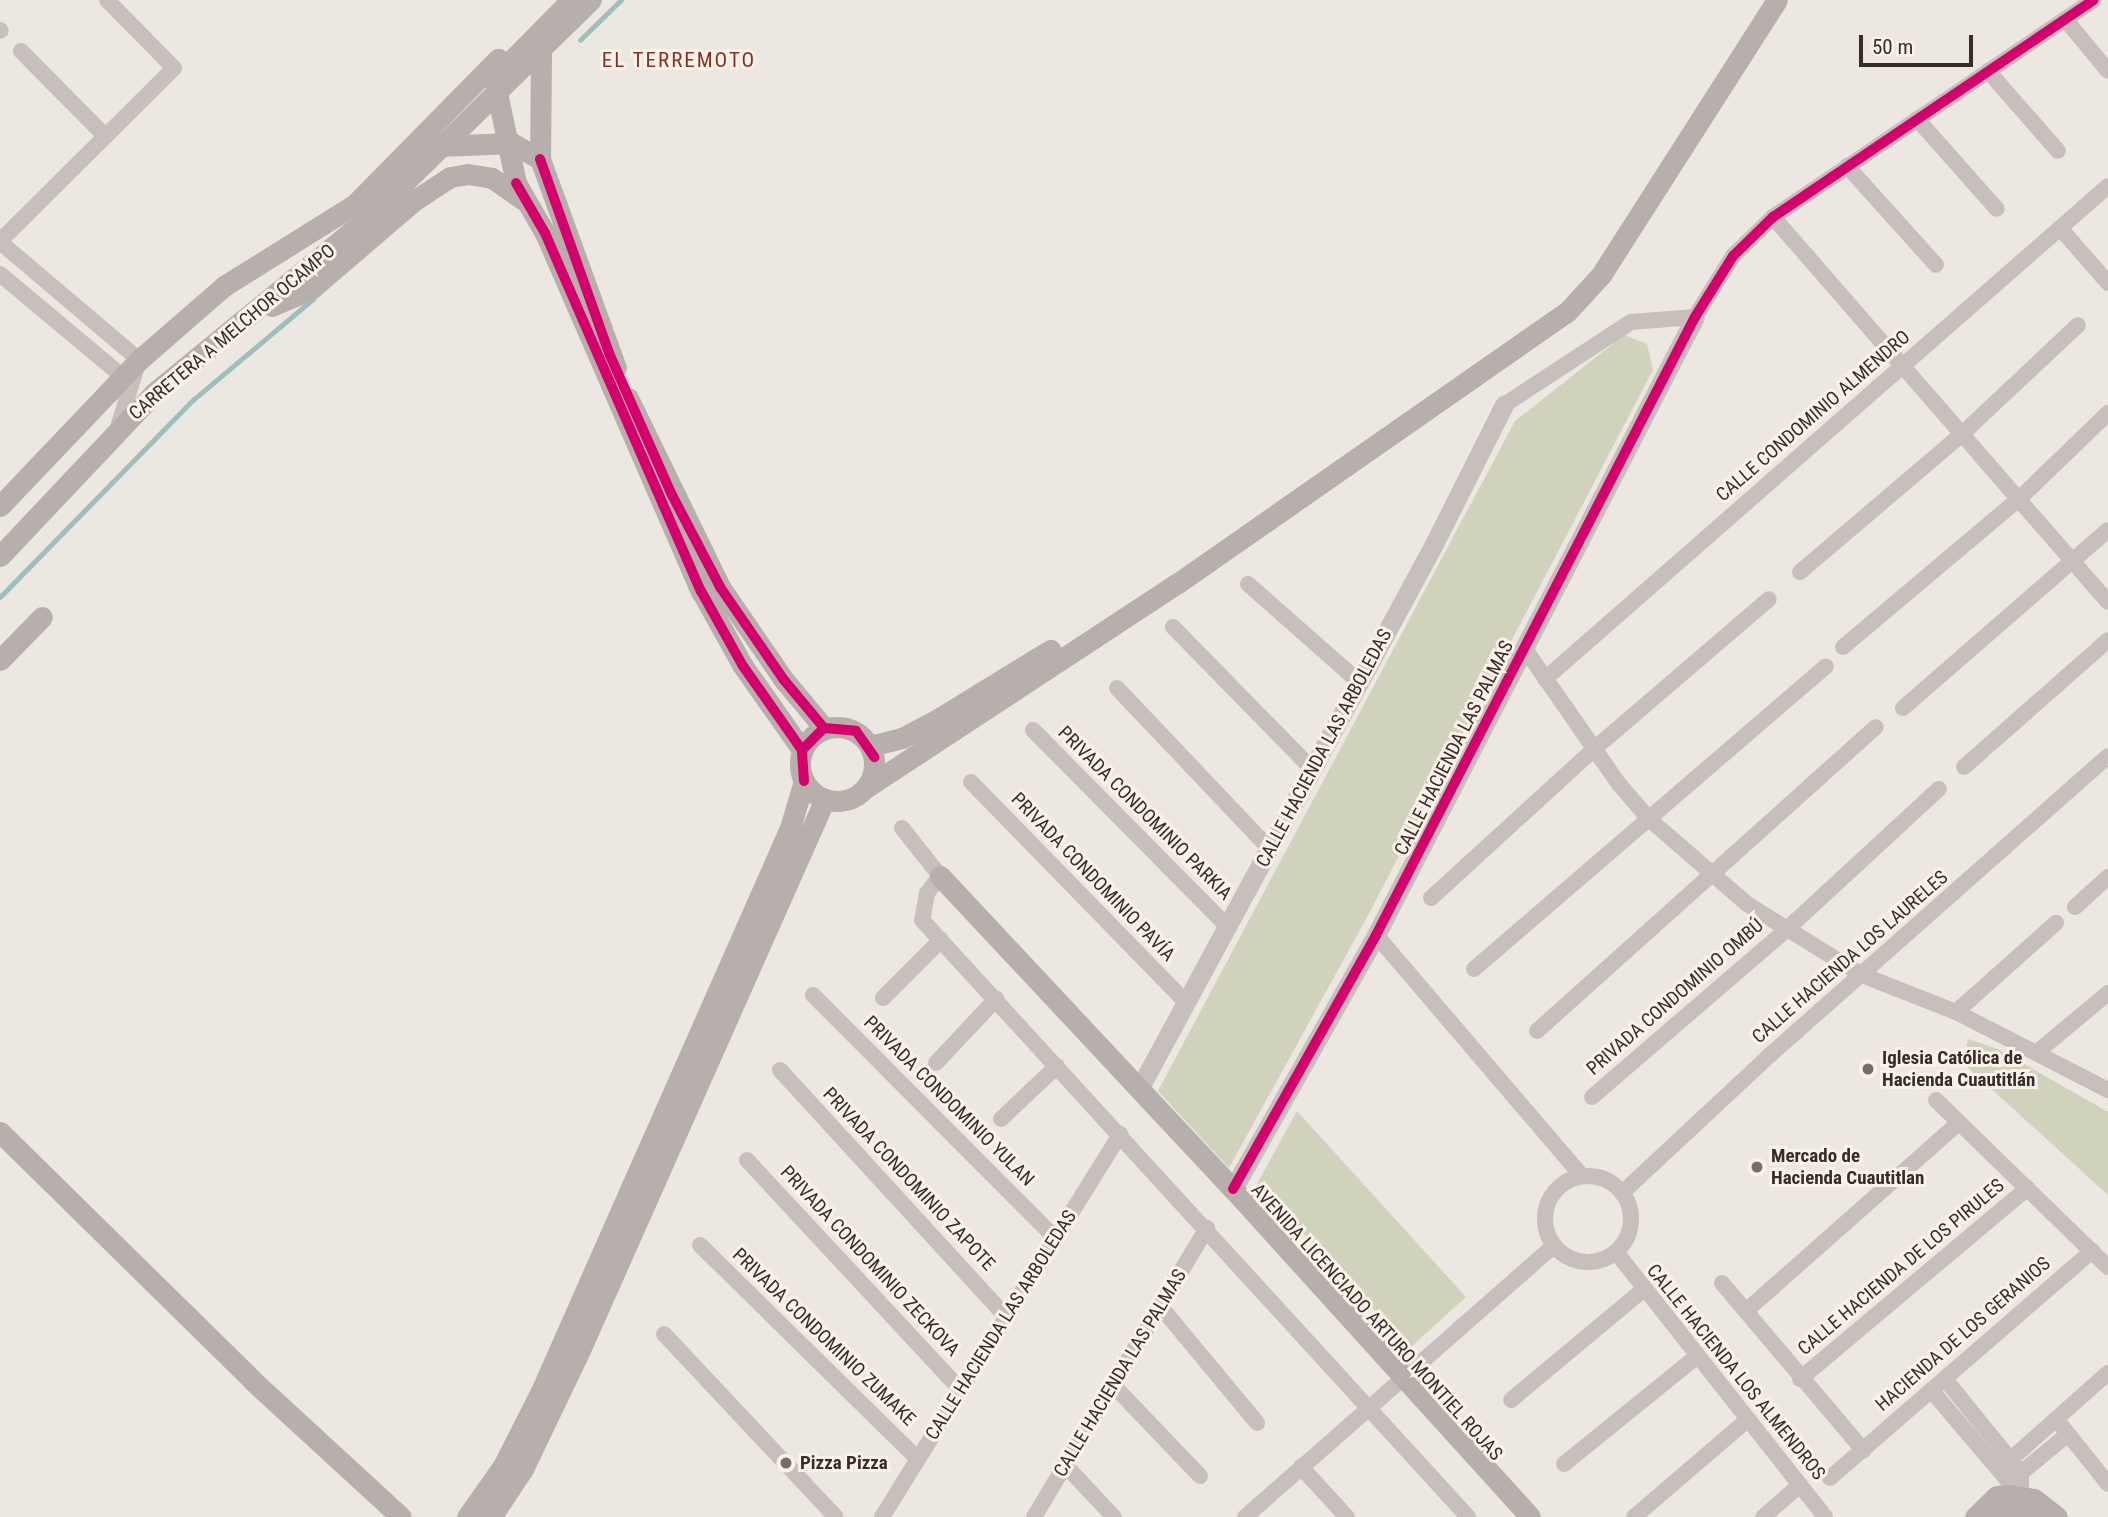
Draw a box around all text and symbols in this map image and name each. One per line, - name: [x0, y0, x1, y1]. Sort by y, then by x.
- scale bar: [1863, 21, 1977, 65]
- text: 50 m: [1872, 35, 1913, 59]
- district label: EL TERREMOTO: [603, 47, 755, 73]
- street label: CARRETERA A MELCHOR OCAMPO: [124, 239, 340, 425]
- street label: CALLE CONDOMINIO ALMENDRO: [1712, 326, 1914, 506]
- street label: CALLE HACIENDA LAS ARBOLEDAS: [1251, 625, 1397, 871]
- street label: CALLE HACIENDA LAS PALMAS: [1390, 637, 1518, 859]
- street label: PRIVADA CONDOMINIO PARKIA: [1053, 721, 1237, 905]
- street label: PRIVADA CONDOMINIO PAVÍA: [1006, 788, 1180, 966]
- street label: CALLE HACIENDA LOS LAURELES: [1748, 866, 1952, 1048]
- street label: PRIVADA CONDOMINIO OMBÚ: [1582, 914, 1768, 1080]
- street label: PRIVADA CONDOMINIO YULAN: [859, 1011, 1039, 1191]
- place label: Iglesia Católica de Hacienda Cuautitlán: [1882, 1047, 2035, 1091]
- marker: Iglesia Católica de Hacienda Cuautitlán: [1860, 1061, 1876, 1077]
- street label: PRIVADA CONDOMINIO ZAPOTE: [818, 1083, 1000, 1275]
- place label: Mercado de Hacienda Cuautitlan: [1771, 1145, 1924, 1189]
- marker: Mercado de Hacienda Cuautitlan: [1749, 1159, 1765, 1175]
- street label: PRIVADA CONDOMINIO ZECKOVA: [776, 1161, 964, 1361]
- street label: CALLE HACIENDA DE LOS PIRULES: [1793, 1174, 2009, 1360]
- street label: AVENIDA LICENCIADO ARTURO MONTIEL ROJAS: [1247, 1179, 1507, 1465]
- street label: CALLE HACIENDA LAS ARBOLEDAS: [921, 1206, 1081, 1444]
- street label: PRIVADA CONDOMINIO ZUMAKE: [728, 1243, 920, 1431]
- street label: HACIENDA DE LOS GERANIOS: [1871, 1252, 2055, 1416]
- street label: CALLE HACIENDA LOS ALMENDROS: [1642, 1260, 1830, 1484]
- street label: CALLE HACIENDA LAS PALMAS: [1049, 1265, 1191, 1481]
- place label: Pizza Pizza: [800, 1452, 888, 1474]
- marker: Pizza Pizza: [778, 1455, 794, 1471]

